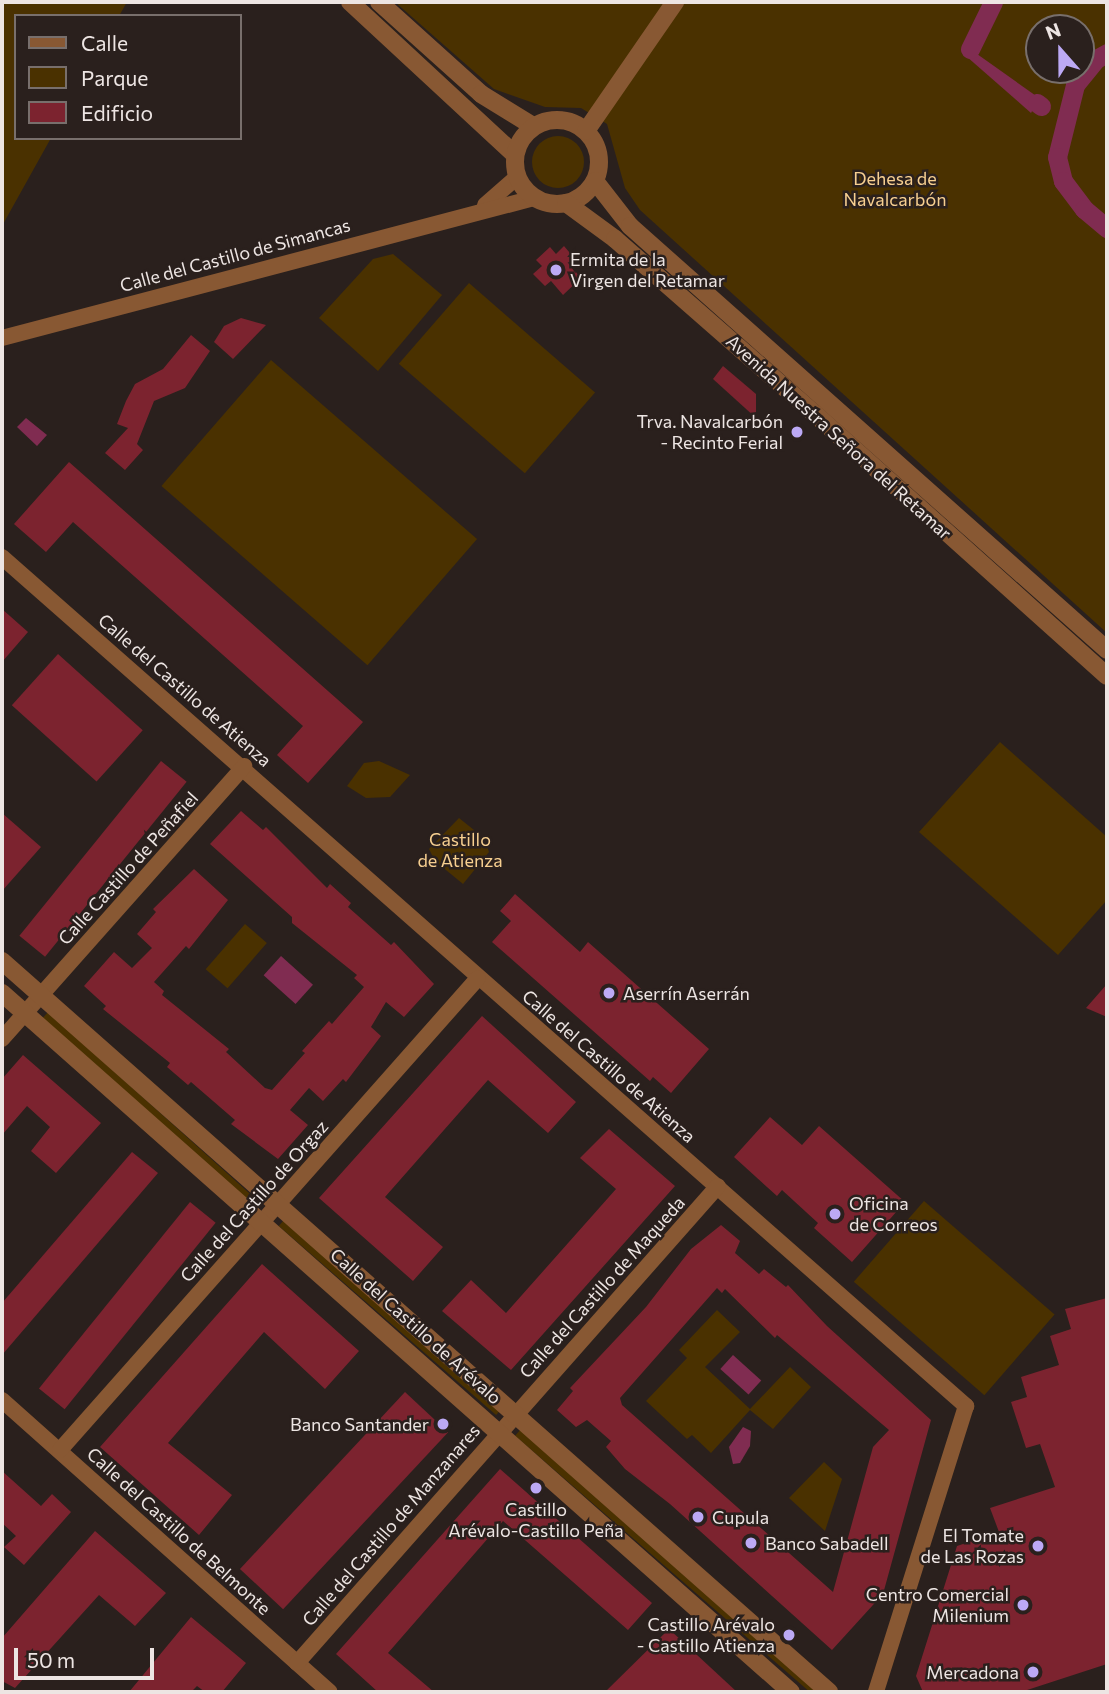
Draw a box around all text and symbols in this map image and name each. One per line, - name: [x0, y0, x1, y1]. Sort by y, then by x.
- legend: [14, 14, 242, 140]
- north arrow: [1025, 14, 1095, 84]
- text: N: [1042, 18, 1064, 44]
- text: Calle: [81, 30, 128, 55]
- text: Parque: [81, 65, 148, 90]
- text: Edificio: [81, 100, 153, 125]
- park label: Dehesa de Navalcarbón: [843, 168, 947, 210]
- street label: Calle del Castillo de Simancas: [118, 214, 352, 296]
- place label: Ermita de la Virgen del Retamar: [570, 249, 725, 292]
- marker: Ermita de la Virgen del Retamar: [548, 262, 564, 278]
- street label: Avenida Nuestra Señora del Retamar: [722, 330, 956, 544]
- place label: Trva. Navalcarbón - Recinto Ferial: [637, 411, 783, 453]
- marker: Trva. Navalcarbón - Recinto Ferial: [789, 424, 805, 440]
- street label: Calle del Castillo de Atienza: [94, 609, 276, 771]
- street label: Calle Castillo de Peñafiel: [54, 787, 202, 949]
- park label: Castillo de Atienza: [417, 829, 503, 872]
- place label: Aserrín Aserrán: [623, 982, 750, 1004]
- street label: Calle del Castillo de Atienza: [518, 985, 700, 1147]
- marker: Aserrín Aserrán: [601, 985, 617, 1001]
- street label: Calle del Castillo de Orgaz: [176, 1116, 332, 1286]
- street label: Calle del Castillo de Maqueda: [515, 1192, 689, 1382]
- place label: Oficina de Correos: [849, 1193, 938, 1236]
- marker: Oficina de Correos: [827, 1206, 843, 1222]
- street label: Calle del Castillo de Arévalo: [326, 1243, 506, 1409]
- place label: Banco Santander: [290, 1413, 429, 1435]
- marker: Banco Santander: [435, 1416, 451, 1432]
- street label: Calle del Castillo de Manzanares: [298, 1420, 484, 1630]
- street label: Calle del Castillo de Belmonte: [83, 1443, 275, 1619]
- marker: Castillo Arévalo-Castillo Peña: [528, 1480, 544, 1496]
- place label: Castillo Arévalo-Castillo Peña: [448, 1499, 624, 1542]
- place label: Cupula: [712, 1506, 769, 1528]
- marker: Cupula: [690, 1509, 706, 1525]
- place label: El Tomate de Las Rozas: [921, 1525, 1024, 1568]
- place label: Banco Sabadell: [765, 1532, 889, 1554]
- marker: Banco Sabadell: [743, 1535, 759, 1551]
- marker: El Tomate de Las Rozas: [1030, 1538, 1046, 1554]
- place label: Centro Comercial Milenium: [866, 1584, 1009, 1626]
- marker: Centro Comercial Milenium: [1015, 1597, 1031, 1613]
- place label: Castillo Arévalo - Castillo Atienza: [637, 1614, 775, 1656]
- marker: Castillo Arévalo - Castillo Atienza: [781, 1627, 797, 1643]
- scale bar: [18, 1634, 158, 1678]
- text: 50 m: [27, 1647, 75, 1672]
- place label: Mercadona: [926, 1661, 1019, 1683]
- marker: Mercadona: [1025, 1664, 1041, 1680]

